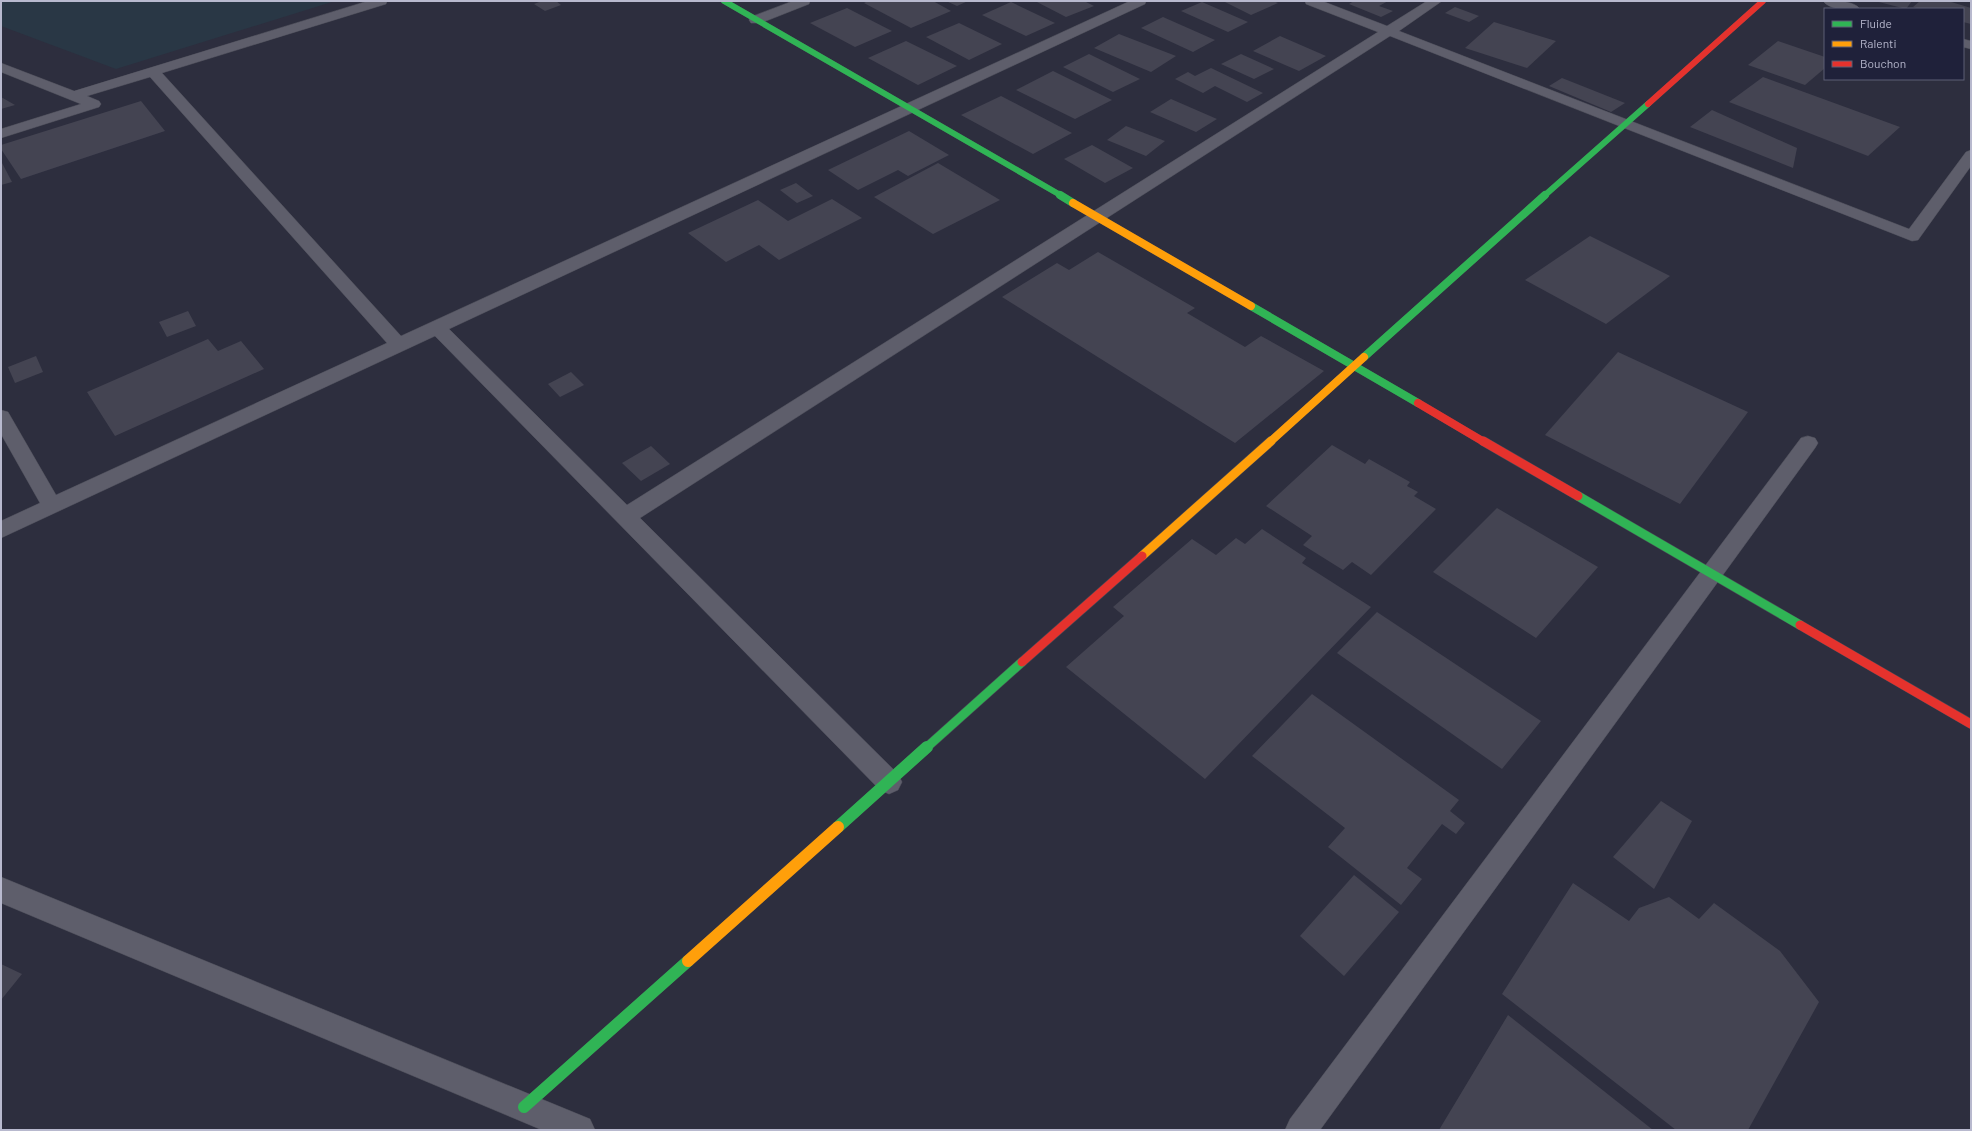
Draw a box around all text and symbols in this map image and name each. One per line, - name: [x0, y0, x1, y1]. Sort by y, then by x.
- legend: [1824, 8, 1964, 80]
- text: Fluide: [1860, 16, 1892, 30]
- text: Ralenti: [1860, 36, 1897, 50]
- text: Bouchon: [1860, 56, 1906, 70]

